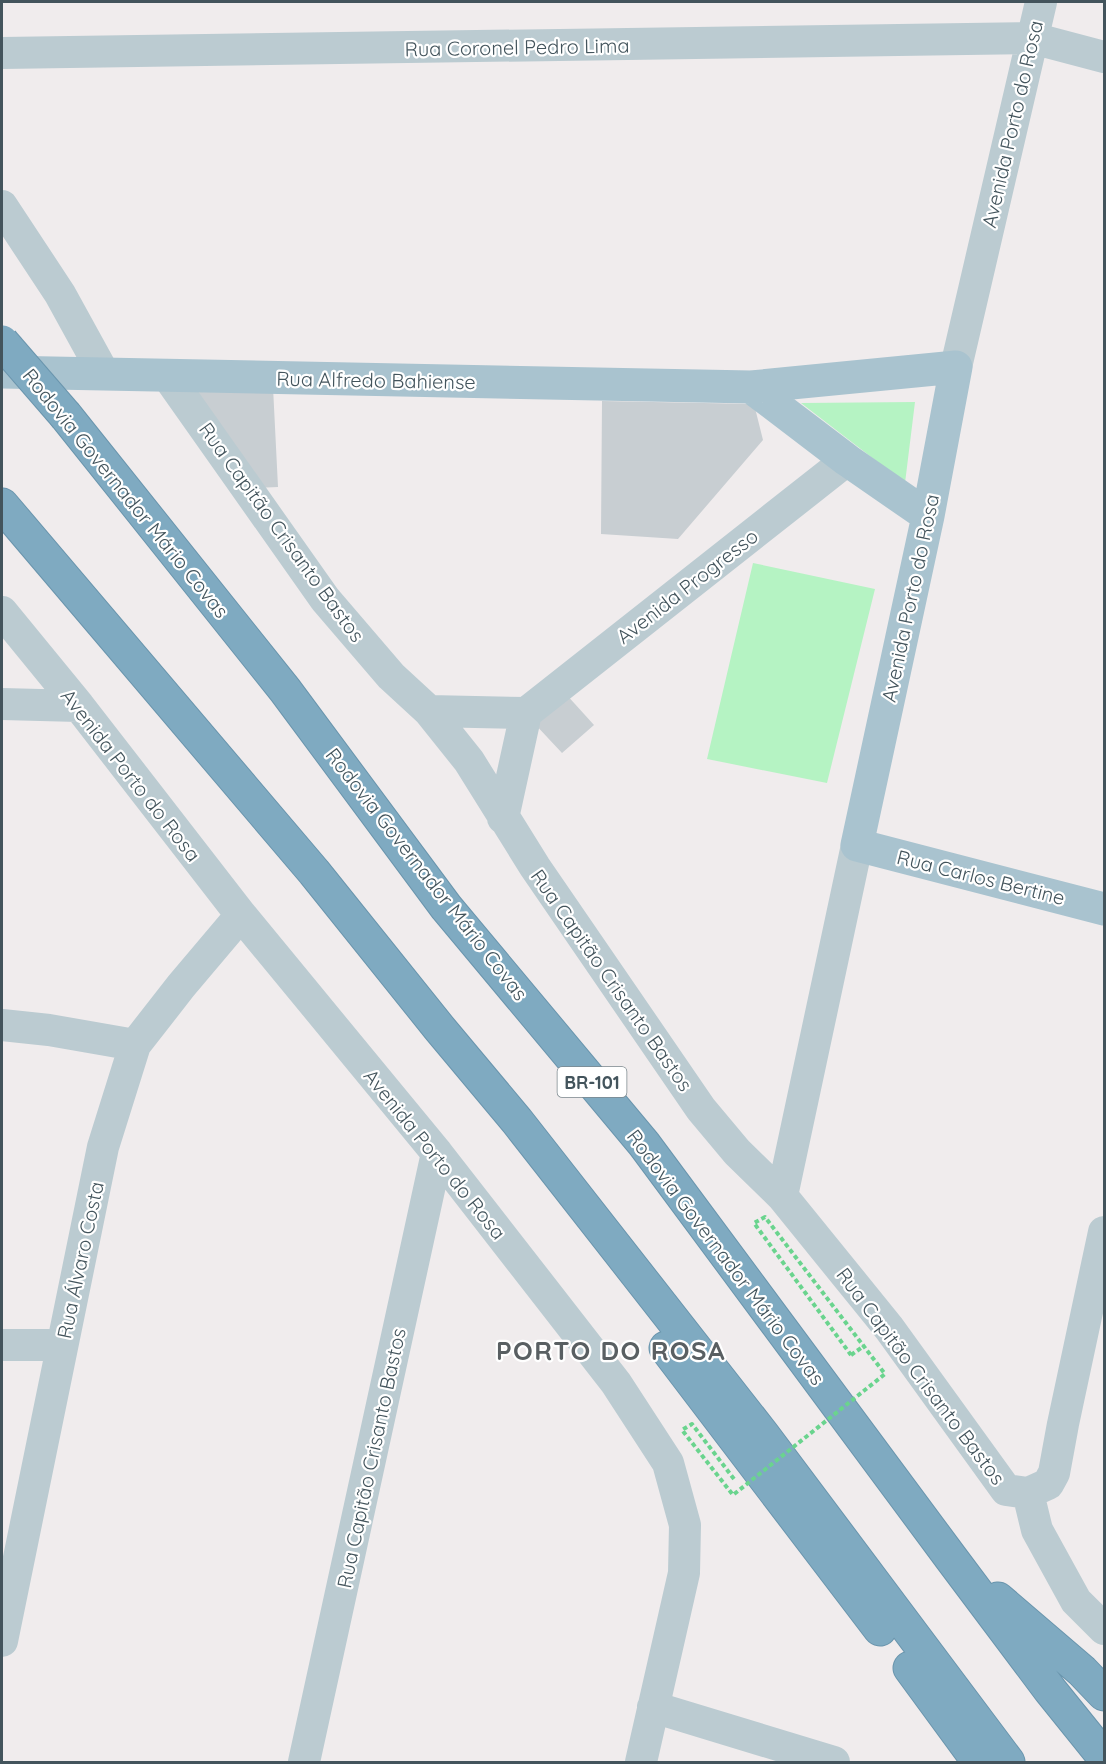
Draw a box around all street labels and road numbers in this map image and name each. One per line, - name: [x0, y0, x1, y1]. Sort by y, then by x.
- street label: Avenida Porto do Rosa: [976, 18, 1048, 230]
- street label: Rua Coronel Pedro Lima: [404, 33, 630, 61]
- street label: Rodovia Governador Mário Covas: [18, 363, 234, 623]
- street label: Rua Alfredo Bahiense: [276, 366, 476, 394]
- street label: Rua Capitão Crisanto Bastos: [194, 417, 370, 647]
- street label: Avenida Porto do Rosa: [876, 492, 944, 704]
- street label: Avenida Progresso: [611, 523, 763, 649]
- street label: Avenida Porto do Rosa: [56, 684, 206, 866]
- street label: Rodovia Governador Mário Covas: [321, 743, 533, 1005]
- street label: Rua Carlos Bertine: [894, 844, 1068, 910]
- street label: Rua Capitão Crisanto Bastos: [526, 864, 698, 1096]
- street label: Avenida Porto do Rosa: [359, 1064, 511, 1244]
- road number: BR-101: [558, 1067, 626, 1097]
- street label: Rodovia Governador Mário Covas: [622, 1124, 830, 1390]
- street label: Rua Álvaro Costa: [51, 1179, 109, 1341]
- street label: Rua Capitão Crisanto Bastos: [831, 1263, 1011, 1489]
- street label: Rua Capitão Crisanto Bastos: [331, 1326, 411, 1590]

